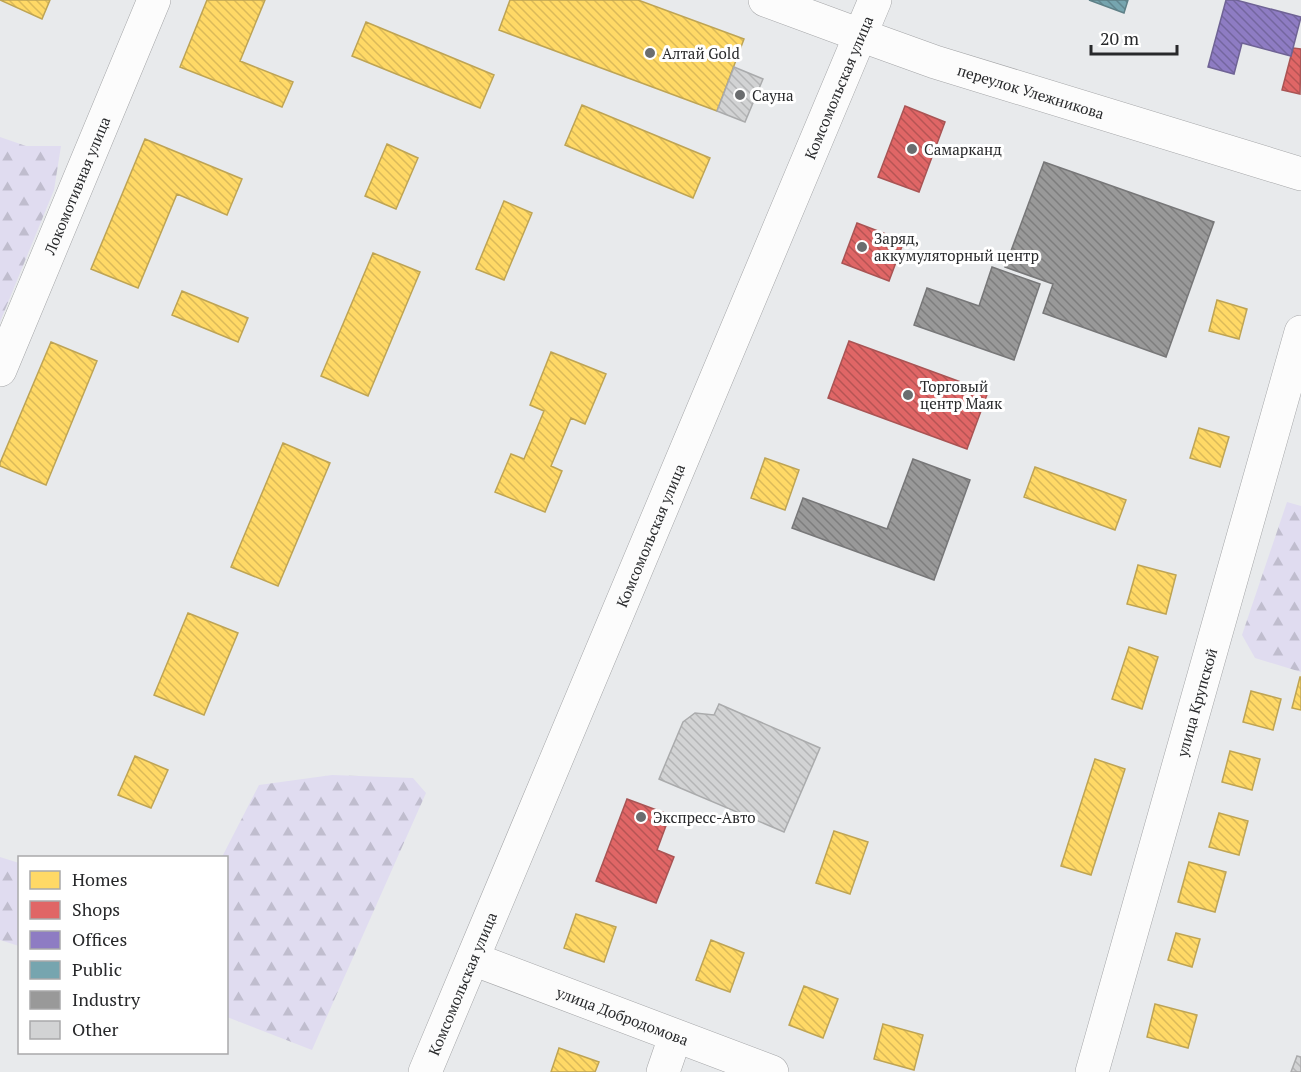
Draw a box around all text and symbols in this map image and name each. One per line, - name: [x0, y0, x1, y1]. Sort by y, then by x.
- street label: Комсомольская улица: [799, 12, 878, 162]
- scale bar: [1091, 18, 1176, 56]
- text: 20 m: [1100, 26, 1140, 50]
- place label: Алтай Gold: [662, 43, 740, 63]
- marker: Алтай Gold: [643, 46, 657, 60]
- street label: переулок Улежникова: [955, 59, 1107, 123]
- place label: Сауна: [752, 85, 794, 105]
- marker: Сауна: [733, 88, 747, 102]
- street label: Локомотивная улица: [39, 113, 115, 258]
- place label: Самарканд: [924, 139, 1002, 159]
- marker: Самарканд: [905, 142, 919, 156]
- place label: Заряд, аккумуляторный центр: [874, 228, 1039, 265]
- marker: Заряд, аккумуляторный центр: [855, 240, 869, 254]
- place label: Торговый центр Маяк: [920, 376, 1003, 413]
- marker: Торговый центр Маяк: [901, 388, 915, 402]
- street label: Комсомольская улица: [611, 460, 689, 610]
- street label: улица Крупской: [1171, 646, 1221, 760]
- place label: Экспресс-Авто: [653, 807, 756, 827]
- marker: Экспресс-Авто: [634, 810, 648, 824]
- legend: [18, 856, 228, 1054]
- text: Homes: [72, 867, 127, 891]
- text: Shops: [72, 897, 120, 921]
- street label: Комсомольская улица: [423, 908, 501, 1058]
- text: Offices: [72, 927, 127, 951]
- text: Public: [72, 957, 122, 981]
- street label: улица Добродомова: [553, 981, 692, 1050]
- text: Industry: [72, 987, 141, 1011]
- text: Other: [72, 1017, 119, 1041]

